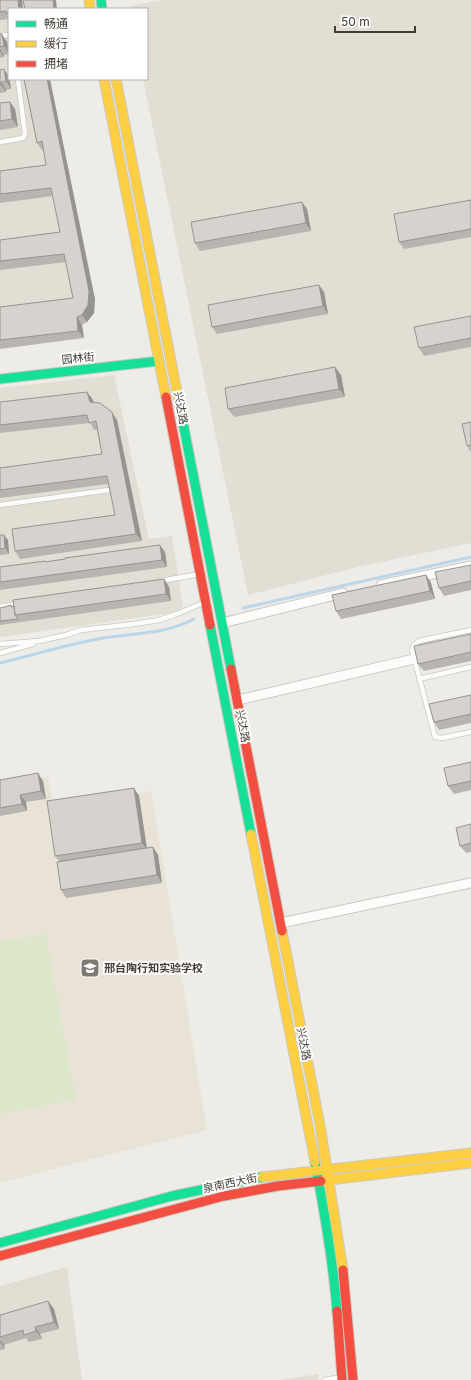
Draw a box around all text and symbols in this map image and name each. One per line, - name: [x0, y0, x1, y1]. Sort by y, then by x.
- legend: [8, 8, 148, 80]
- scale bar: [335, 8, 415, 34]
- text: 50 m: [341, 14, 370, 29]
- text: 畅通: [44, 16, 68, 31]
- text: 缓行: [44, 36, 68, 51]
- text: 拥堵: [44, 56, 68, 71]
- street label: 园林街: [61, 349, 95, 367]
- street label: 兴达路: [171, 390, 191, 426]
- street label: 兴达路: [233, 708, 253, 744]
- school or university icon: 邢台陶行知实验学校: [79, 957, 101, 979]
- place label: 邢台陶行知实验学校: [104, 961, 203, 975]
- street label: 兴达路: [294, 1026, 314, 1062]
- street label: 泉南西大街: [202, 1170, 258, 1196]

